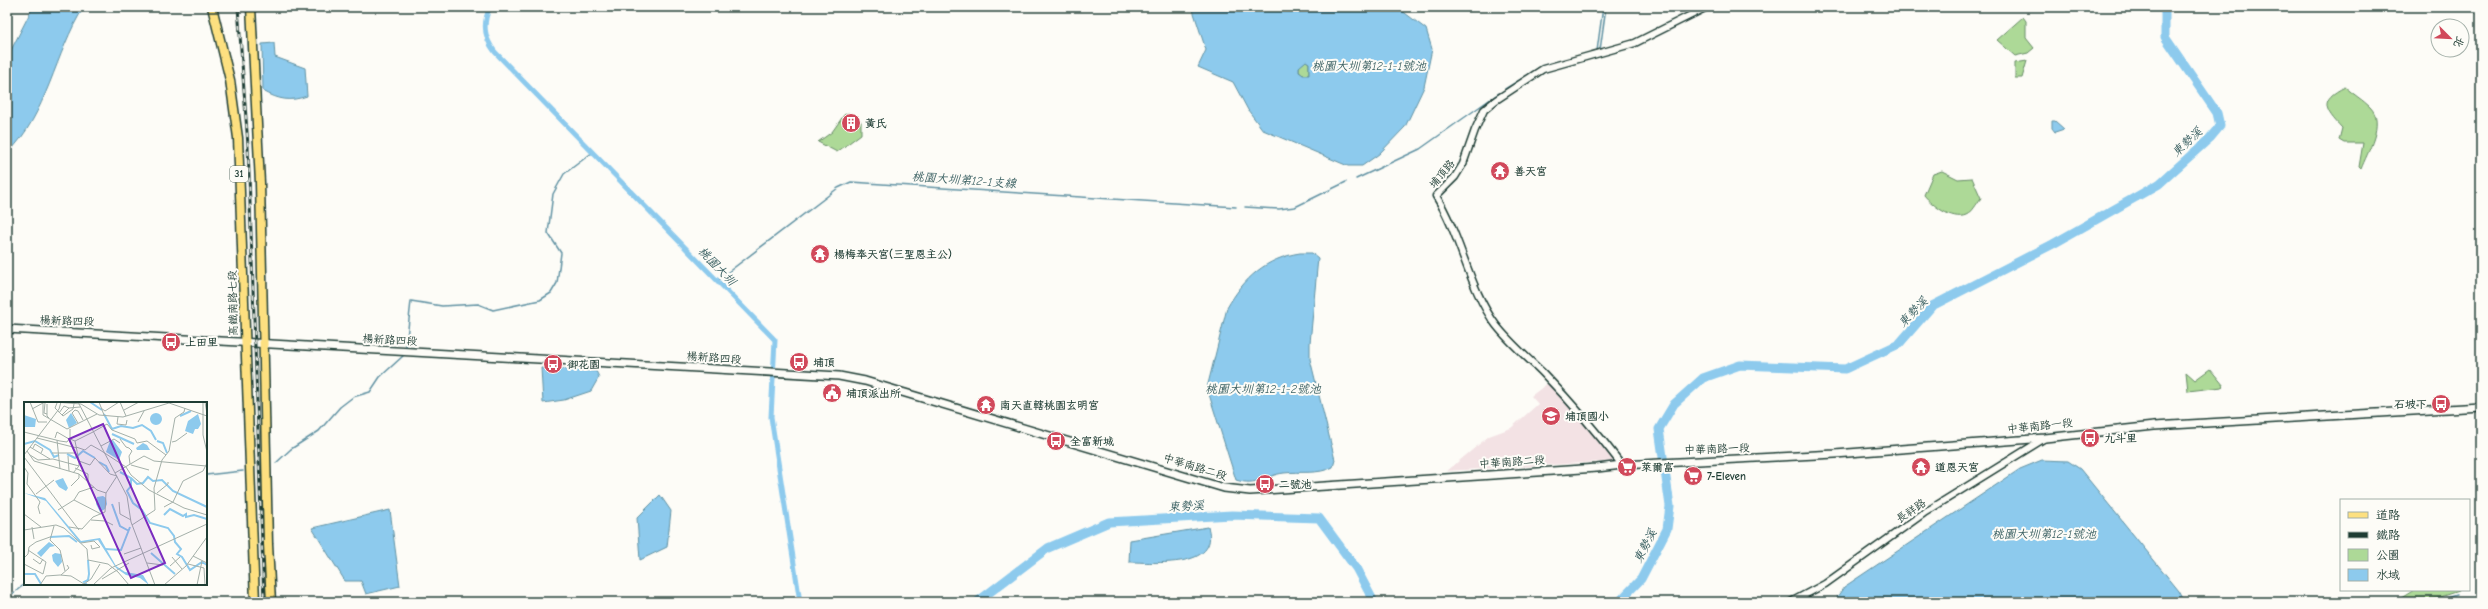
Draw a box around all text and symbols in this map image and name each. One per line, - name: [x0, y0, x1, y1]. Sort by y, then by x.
- north arrow: [2430, 18, 2470, 58]
- text: 北: [2451, 34, 2467, 50]
- water label: 桃園大圳第12-1-1號池: [1312, 59, 1427, 73]
- building icon: 黃氏: [840, 112, 862, 134]
- place label: 黃氏: [865, 117, 887, 130]
- water label: 東勢溪: [2169, 124, 2206, 159]
- street label: 埔頂路: [1427, 157, 1457, 191]
- temple icon: 善天宮: [1489, 160, 1511, 182]
- place label: 善天宮: [1514, 165, 1547, 178]
- road number: 31: [230, 166, 248, 182]
- water label: 桃園大圳第12-1支線: [911, 169, 1018, 191]
- temple icon: 楊梅奉天宮(三聖恩主公): [809, 243, 831, 265]
- water label: 桃園大圳: [695, 244, 740, 290]
- place label: 楊梅奉天宮(三聖恩主公): [834, 248, 952, 261]
- street label: 高鐵南路七段: [226, 270, 240, 336]
- water label: 東勢溪: [1895, 293, 1931, 330]
- street label: 楊新路四段: [39, 314, 95, 328]
- bus stop icon: 上田里: [160, 331, 182, 353]
- street label: 楊新路四段: [362, 332, 418, 348]
- place label: 上田里: [185, 336, 218, 349]
- street label: 楊新路四段: [686, 350, 742, 366]
- bus stop icon: 埔頂: [788, 351, 810, 373]
- bus stop icon: 御花園: [542, 353, 564, 375]
- place label: 埔頂: [813, 356, 835, 369]
- place label: 御花園: [567, 358, 600, 371]
- public building icon: 埔頂派出所: [821, 382, 843, 404]
- water label: 桃園大圳第12-1-2號池: [1205, 382, 1322, 396]
- place label: 埔頂派出所: [846, 387, 901, 400]
- bus stop icon: 石坡下: [2430, 393, 2452, 415]
- temple icon: 南天直轄桃園玄明宮: [975, 394, 997, 416]
- place label: 石坡下: [2394, 398, 2427, 411]
- place label: 南天直轄桃園玄明宮: [1000, 399, 1099, 412]
- inset map: [24, 402, 207, 585]
- school or university icon: 埔頂國小: [1540, 405, 1562, 427]
- place label: 埔頂國小: [1565, 410, 1609, 423]
- street label: 中華南路一段: [2007, 416, 2073, 436]
- bus stop icon: 九斗里: [2079, 427, 2101, 449]
- bus stop icon: 全富新城: [1045, 430, 1067, 452]
- place label: 九斗里: [2104, 432, 2137, 445]
- place label: 全富新城: [1070, 435, 1114, 448]
- street label: 中華南路一段: [1684, 441, 1750, 457]
- street label: 中華南路二段: [1162, 451, 1228, 483]
- street label: 中華南路二段: [1479, 453, 1545, 471]
- supermarket icon: 萊爾富: [1616, 456, 1638, 478]
- temple icon: 道恩天宮: [1910, 456, 1932, 478]
- place label: 萊爾富: [1641, 461, 1674, 474]
- place label: 道恩天宮: [1935, 461, 1979, 474]
- supermarket icon: 7-Eleven: [1682, 465, 1704, 487]
- place label: 7-Eleven: [1707, 470, 1746, 483]
- bus stop icon: 二號池: [1254, 473, 1276, 495]
- place label: 二號池: [1279, 478, 1312, 491]
- street label: 長祥路: [1894, 496, 1928, 526]
- water label: 東勢溪: [1168, 498, 1205, 514]
- legend: [2340, 499, 2470, 591]
- text: 道路: [2376, 508, 2400, 522]
- water label: 東勢溪: [1631, 526, 1660, 565]
- water label: 桃園大圳第12-1號池: [1992, 527, 2097, 541]
- text: 鐵路: [2376, 528, 2400, 542]
- text: 公園: [2376, 548, 2400, 562]
- text: 水域: [2376, 568, 2400, 582]

